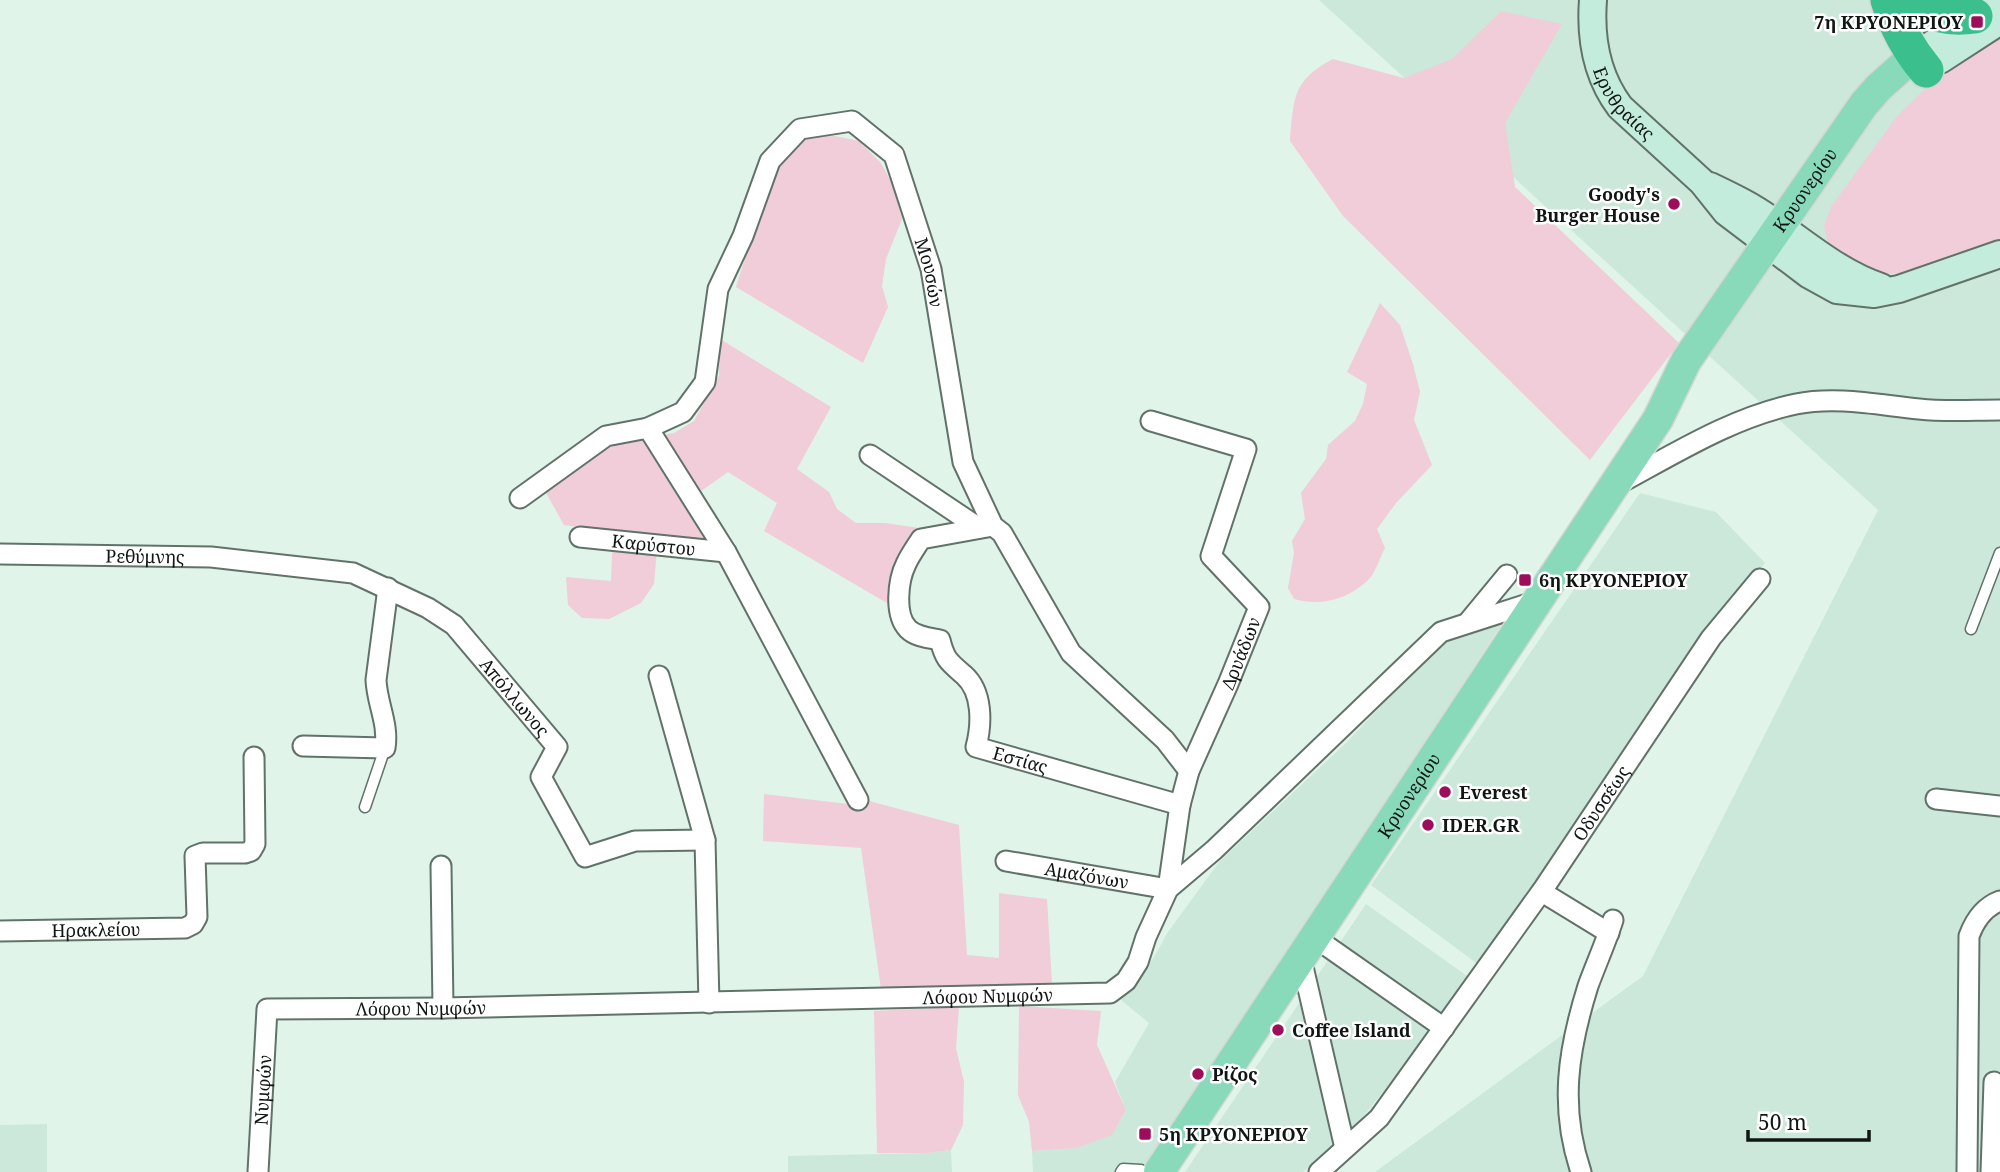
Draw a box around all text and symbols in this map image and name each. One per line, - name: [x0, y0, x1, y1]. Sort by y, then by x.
- place label: 7η ΚΡΥΟΝΕΡΙΟΥ: [1814, 10, 1964, 34]
- marker: 7η ΚΡΥΟΝΕΡΙΟΥ: [1969, 14, 1985, 30]
- street label: Ερυθραίας: [1588, 63, 1660, 145]
- street label: Κρυονερίου: [1767, 143, 1842, 237]
- place label: Goody's Burger House: [1535, 182, 1660, 227]
- marker: Goody's Burger House: [1666, 196, 1682, 212]
- street label: Μουσών: [910, 234, 949, 309]
- street label: Καρύστου: [610, 528, 697, 561]
- street label: Ρεθύμνης: [105, 543, 185, 569]
- place label: 6η ΚΡΥΟΝΕΡΙΟΥ: [1539, 568, 1688, 592]
- marker: 6η ΚΡΥΟΝΕΡΙΟΥ: [1517, 572, 1533, 588]
- street label: Δρυάδων: [1215, 613, 1266, 693]
- street label: Απόλλωνος: [475, 653, 555, 742]
- street label: Εστίας: [990, 740, 1051, 779]
- street label: Κρυονερίου: [1372, 748, 1446, 842]
- street label: Οδυσσέως: [1567, 760, 1635, 845]
- place label: Everest: [1459, 780, 1528, 804]
- marker: Everest: [1437, 784, 1453, 800]
- place label: IDER.GR: [1442, 813, 1519, 837]
- marker: IDER.GR: [1420, 817, 1436, 833]
- street label: Αμαζόνων: [1043, 856, 1131, 894]
- street label: Ηρακλείου: [51, 917, 141, 942]
- street label: Λόφου Νυμφών: [922, 982, 1053, 1009]
- street label: Λόφου Νυμφών: [355, 995, 486, 1020]
- place label: Coffee Island: [1292, 1018, 1411, 1042]
- marker: Coffee Island: [1270, 1022, 1286, 1038]
- street label: Νυμφών: [249, 1054, 276, 1126]
- place label: Ρίζος: [1212, 1062, 1258, 1086]
- marker: Ρίζος: [1190, 1066, 1206, 1082]
- scale bar: [1748, 1098, 1869, 1142]
- text: 50 m: [1758, 1108, 1807, 1136]
- place label: 5η ΚΡΥΟΝΕΡΙΟΥ: [1159, 1122, 1308, 1146]
- marker: 5η ΚΡΥΟΝΕΡΙΟΥ: [1137, 1126, 1153, 1142]

